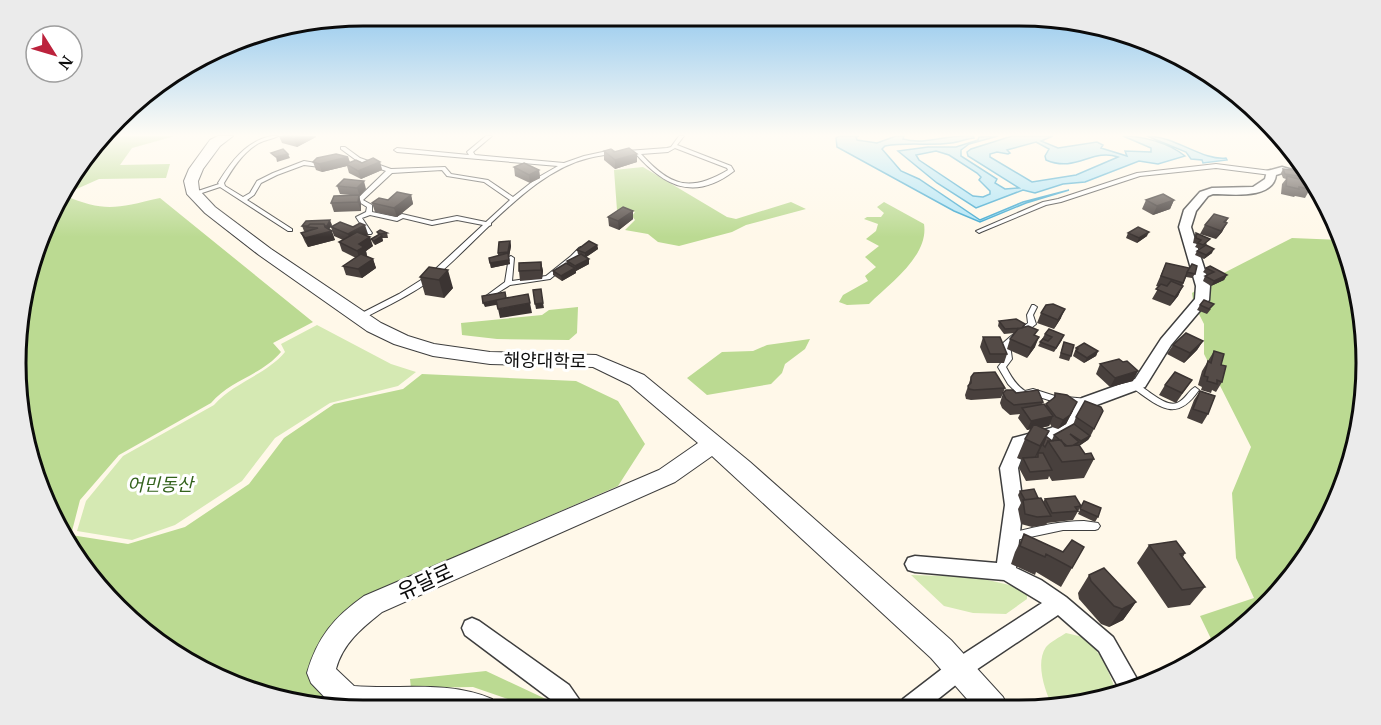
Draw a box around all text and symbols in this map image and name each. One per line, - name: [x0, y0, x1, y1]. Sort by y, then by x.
- north arrow: [24, 24, 84, 84]
- text: N: [54, 52, 78, 74]
- street label: 해양대학로: [503, 347, 587, 373]
- park label: 어민동산: [127, 472, 196, 496]
- street label: 유달로: [393, 556, 457, 606]

